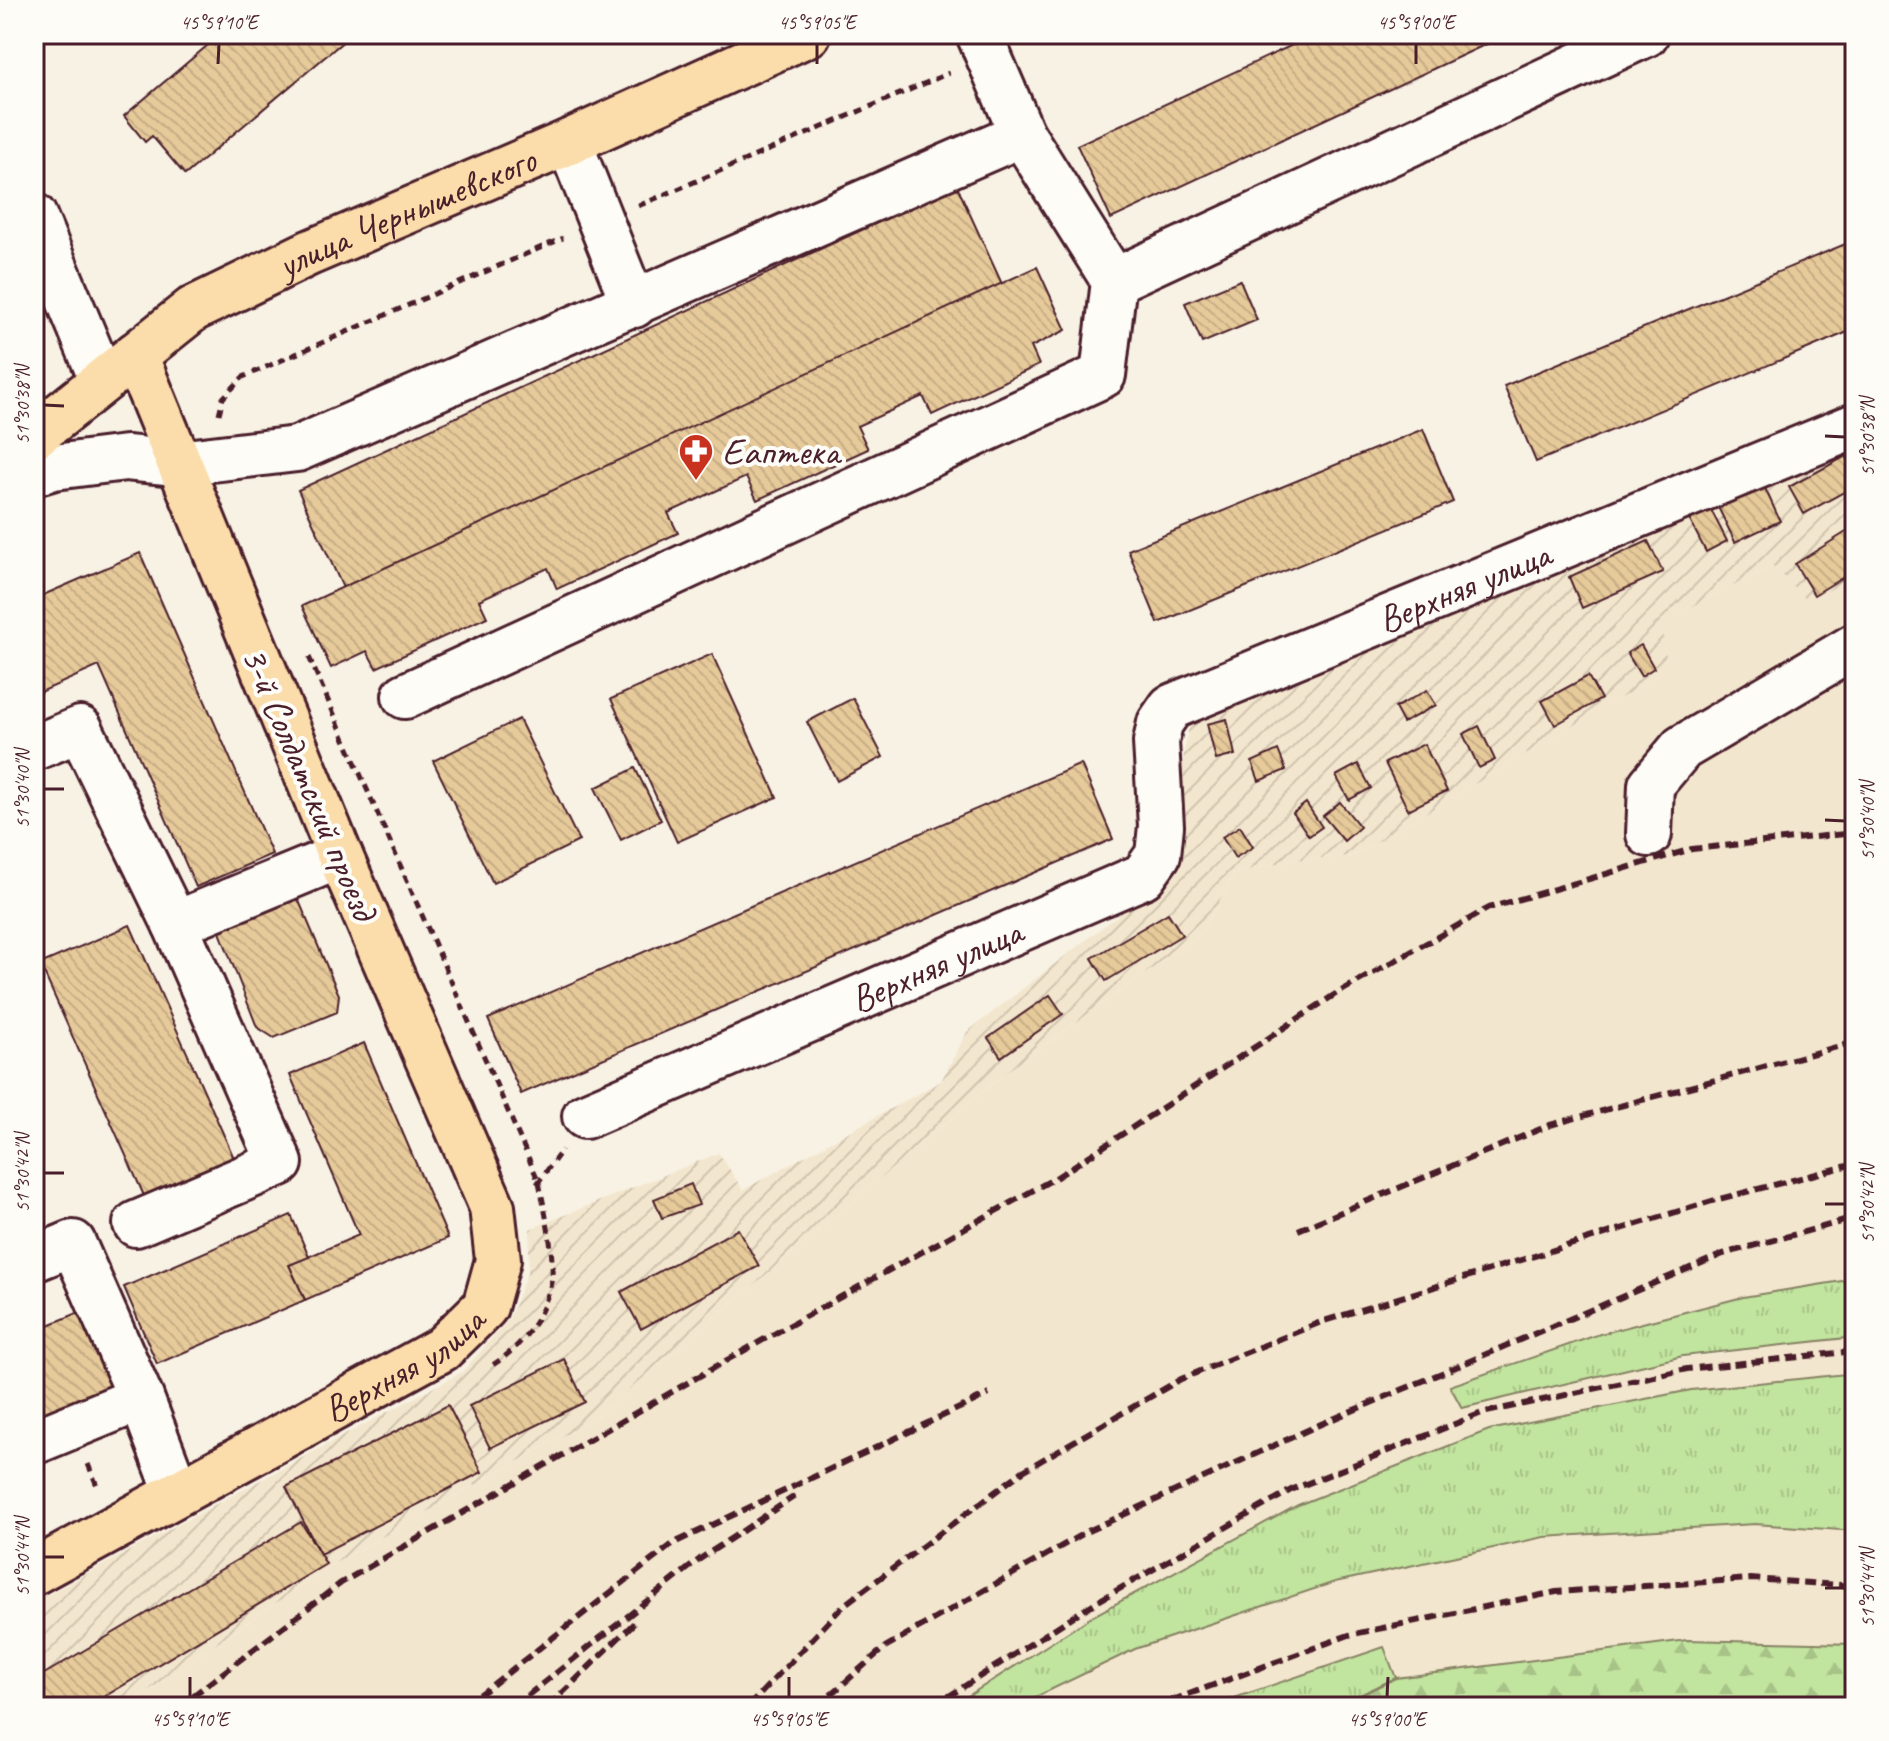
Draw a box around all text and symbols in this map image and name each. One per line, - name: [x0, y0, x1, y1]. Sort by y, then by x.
- text: 45°59'10"E: [180, 10, 260, 35]
- text: 45°59'05"E: [778, 10, 858, 35]
- text: 45°59'00"E: [1377, 10, 1457, 35]
- street label: улица Чернышевского: [268, 136, 544, 290]
- text: 51°30'38"N: [10, 363, 35, 444]
- text: 51°30'38"N: [1855, 395, 1880, 476]
- place label: Еаптека: [722, 428, 843, 475]
- pharmacy icon: Еаптека: [677, 432, 715, 482]
- street label: Верхняя улица: [1371, 530, 1560, 643]
- street label: 3-й Солдатский проезд: [231, 640, 390, 930]
- text: 51°30'40"N: [10, 747, 35, 828]
- text: 51°30'40"N: [1855, 779, 1880, 860]
- street label: Верхняя улица: [843, 907, 1032, 1023]
- text: 51°30'42"N: [10, 1131, 35, 1212]
- text: 51°30'42"N: [1855, 1162, 1880, 1243]
- street label: Верхняя улица: [315, 1295, 497, 1433]
- text: 51°30'44"N: [10, 1515, 35, 1596]
- text: 51°30'44"N: [1855, 1546, 1880, 1627]
- text: 45°59'10"E: [151, 1707, 231, 1732]
- text: 45°59'05"E: [750, 1707, 830, 1732]
- text: 45°59'00"E: [1348, 1707, 1428, 1732]

